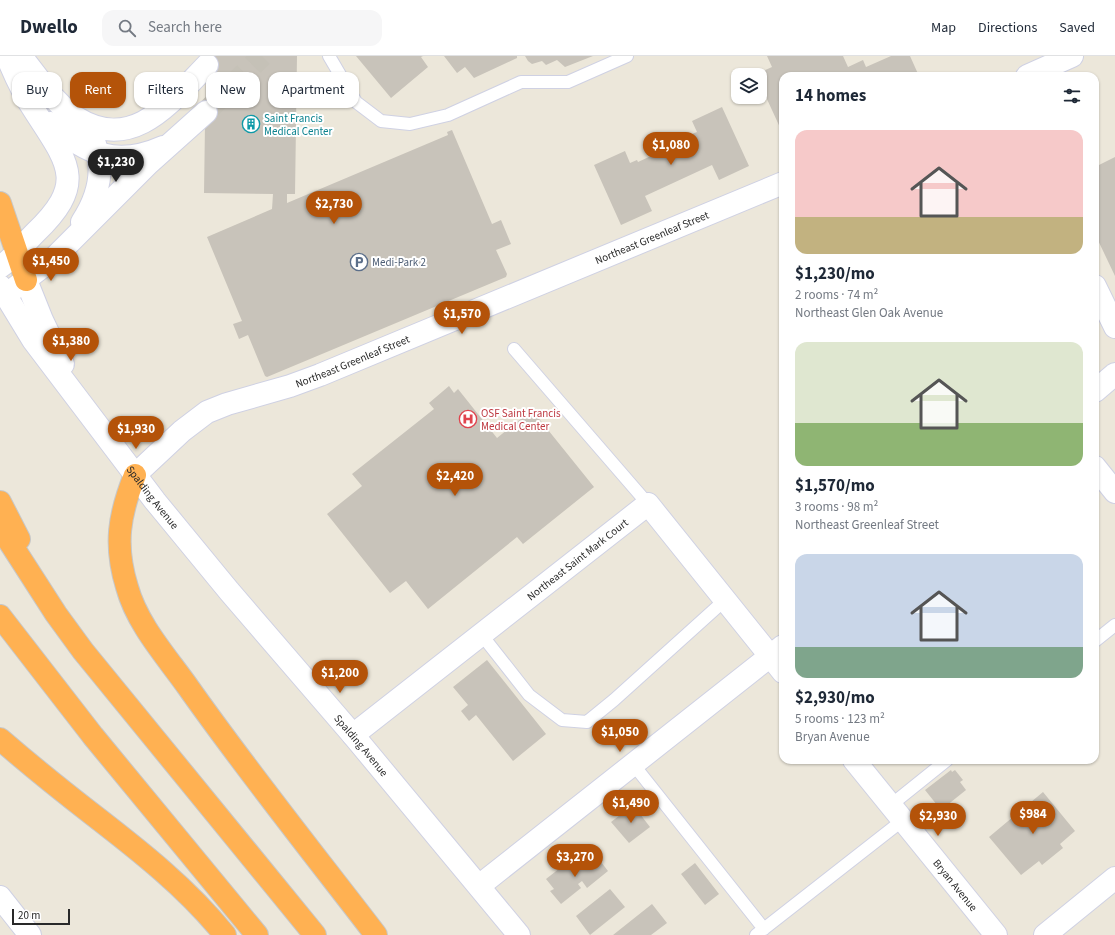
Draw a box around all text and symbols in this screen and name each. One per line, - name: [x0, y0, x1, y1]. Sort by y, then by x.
- search box: [102, 10, 382, 46]
- text: Dwello: [20, 14, 78, 41]
- icon: search: [116, 17, 138, 39]
- text: Search here: [148, 17, 222, 38]
- text: Map: [931, 18, 956, 38]
- text: Directions: [978, 18, 1037, 38]
- text: Saved: [1059, 18, 1095, 38]
- map controls: [731, 68, 767, 104]
- button: layers: [731, 68, 767, 104]
- chip: Buy: [12, 72, 62, 108]
- chip: Rent: [70, 72, 126, 108]
- chip: Filters: [134, 72, 198, 108]
- chip: New: [206, 72, 260, 108]
- chip: Apartment: [268, 72, 359, 108]
- text: 14 homes: [795, 84, 866, 108]
- icon: filters: [1061, 85, 1083, 107]
- place label: Saint Francis Medical Center: [264, 111, 332, 139]
- building icon: Saint Francis Medical Center: [241, 114, 261, 134]
- pin: $1,080: [638, 132, 704, 166]
- text: $1,080: [652, 136, 690, 154]
- pin: $1,230: [83, 149, 149, 183]
- text: $1,230: [97, 153, 135, 171]
- icon: home: [903, 156, 975, 228]
- pin: $2,730: [301, 191, 367, 225]
- text: $2,730: [315, 195, 353, 213]
- street label: Northeast Greenleaf Street: [593, 207, 711, 268]
- pin: $1,450: [18, 248, 84, 282]
- text: $1,450: [32, 252, 70, 270]
- parking icon: Medi-Park 2: [349, 252, 369, 272]
- place label: Medi-Park 2: [372, 255, 426, 270]
- text: $1,230/mo: [795, 262, 875, 286]
- text: 2 rooms · 74 m²: [795, 286, 878, 304]
- pin: $1,570: [429, 301, 495, 335]
- text: Northeast Glen Oak Avenue: [795, 304, 943, 322]
- text: $1,570: [443, 305, 481, 323]
- pin: $1,380: [38, 328, 104, 362]
- street label: Northeast Greenleaf Street: [293, 331, 412, 391]
- text: $1,380: [52, 332, 90, 350]
- icon: home: [903, 368, 975, 440]
- place label: OSF Saint Francis Medical Center: [481, 406, 561, 434]
- hospital icon: OSF Saint Francis Medical Center: [458, 409, 478, 429]
- pin: $1,930: [103, 416, 169, 450]
- text: $1,930: [117, 420, 155, 438]
- street label: Spalding Avenue: [123, 462, 183, 533]
- pin: $2,420: [422, 463, 488, 497]
- text: $2,420: [436, 467, 474, 485]
- text: $1,570/mo: [795, 474, 875, 498]
- text: 3 rooms · 98 m²: [795, 498, 878, 516]
- street label: Northeast Saint Mark Court: [524, 515, 631, 604]
- text: Northeast Greenleaf Street: [795, 516, 939, 534]
- icon: home: [903, 580, 975, 652]
- pin: $1,200: [307, 660, 373, 694]
- text: $1,200: [321, 664, 359, 682]
- text: $2,930/mo: [795, 686, 875, 710]
- text: 5 rooms · 123 m²: [795, 710, 885, 728]
- street label: Spalding Avenue: [331, 711, 392, 780]
- pin: $1,050: [587, 719, 653, 753]
- text: $1,050: [601, 723, 639, 741]
- text: Bryan Avenue: [795, 728, 870, 746]
- pin: $1,490: [598, 790, 664, 824]
- text: $1,490: [612, 794, 650, 812]
- pin: $984: [1009, 801, 1057, 835]
- pin: $2,930: [905, 803, 971, 837]
- text: $984: [1019, 805, 1047, 823]
- text: $2,930: [919, 807, 957, 825]
- pin: $3,270: [542, 844, 608, 878]
- text: $3,270: [556, 848, 594, 866]
- street label: Bryan Avenue: [930, 856, 982, 915]
- scale bar: [12, 907, 70, 926]
- text: 20 m: [18, 908, 40, 923]

